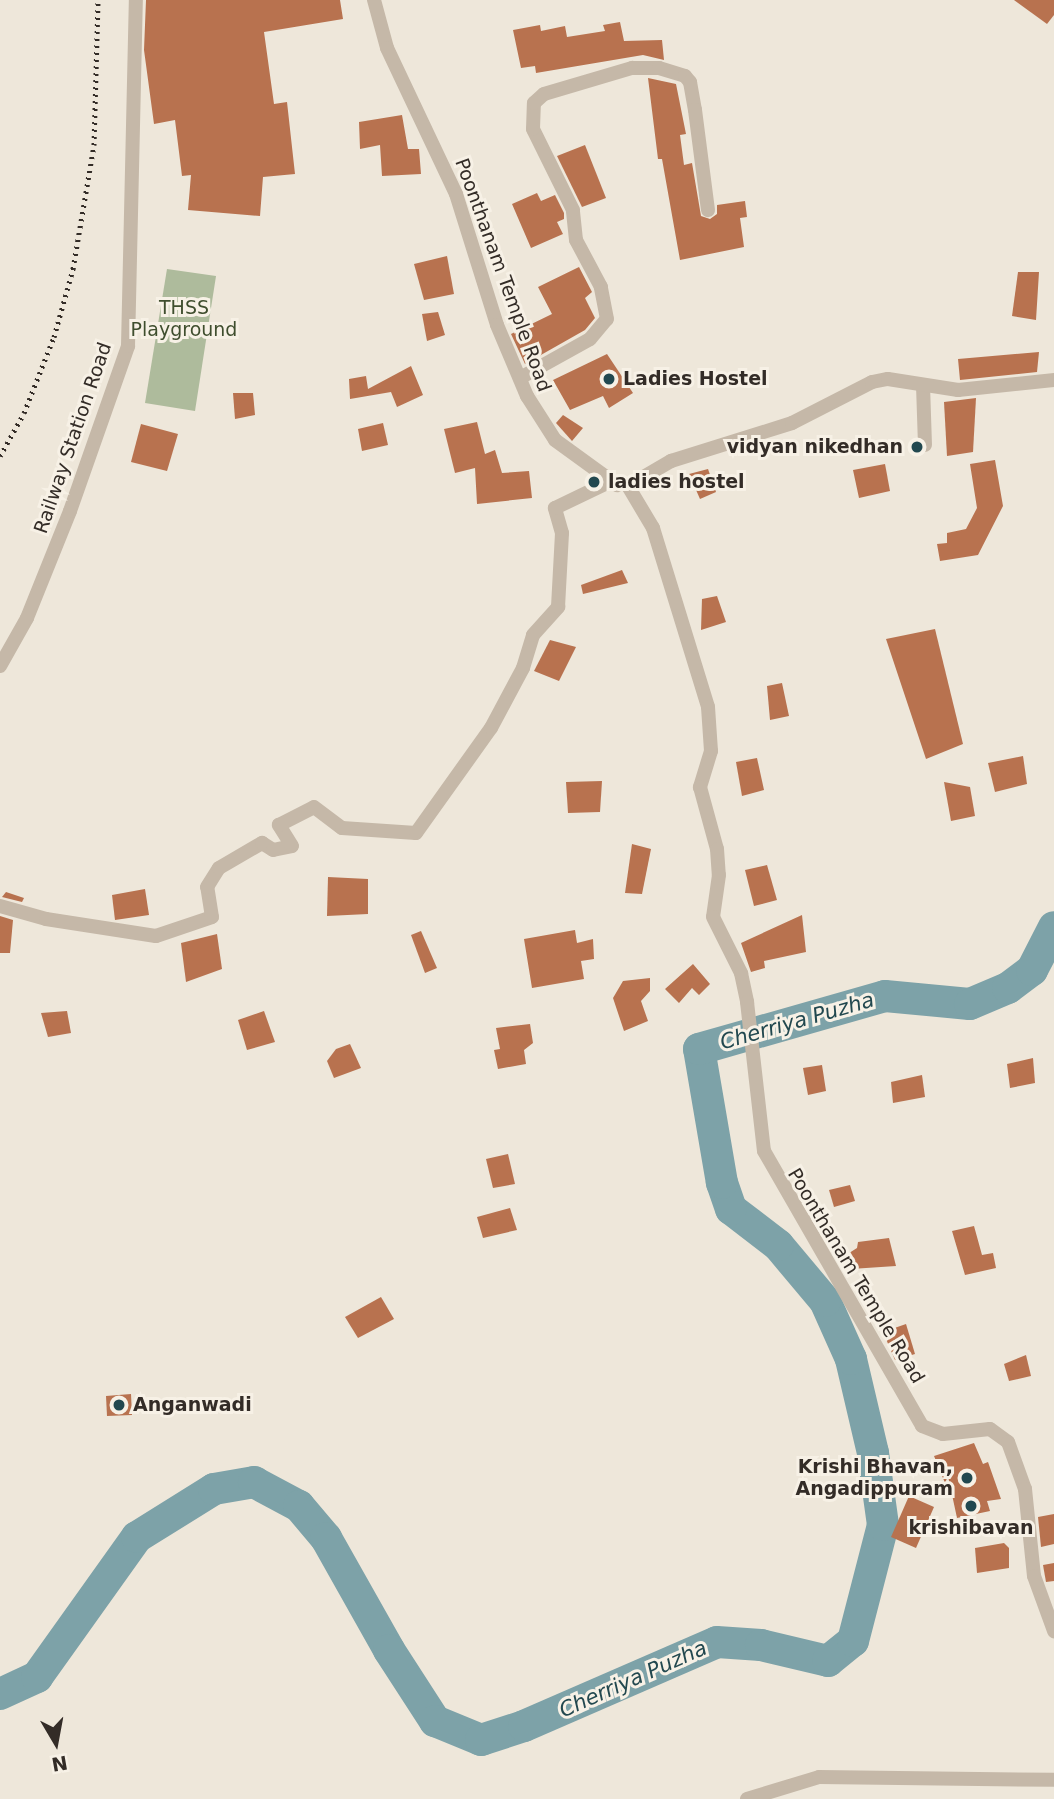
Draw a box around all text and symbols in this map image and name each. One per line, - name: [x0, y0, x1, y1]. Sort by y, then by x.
- street label: Poonthanam Temple Road: [450, 155, 556, 395]
- park label: THSS Playground: [131, 297, 237, 341]
- street label: Railway Station Road: [30, 339, 116, 537]
- place label: Ladies Hostel: [623, 368, 768, 390]
- marker: Ladies Hostel: [601, 371, 617, 387]
- place label: vidyan nikedhan: [727, 436, 903, 458]
- marker: vidyan nikedhan: [909, 439, 925, 455]
- place label: ladies hostel: [608, 471, 745, 493]
- marker: ladies hostel: [586, 474, 602, 490]
- water label: Cherriya Puzha: [717, 987, 877, 1055]
- street label: Poonthanam Temple Road: [783, 1164, 929, 1388]
- place label: Anganwadi: [133, 1394, 252, 1416]
- marker: Anganwadi: [111, 1397, 127, 1413]
- place label: Krishi Bhavan, Angadippuram: [796, 1456, 953, 1500]
- marker: Krishi Bhavan, Angadippuram: [959, 1470, 975, 1486]
- marker: krishibavan: [963, 1498, 979, 1514]
- place label: krishibavan: [908, 1517, 1034, 1539]
- water label: Cherriya Puzha: [555, 1635, 711, 1723]
- north arrow: [21, 1708, 91, 1778]
- text: N: [50, 1751, 69, 1776]

